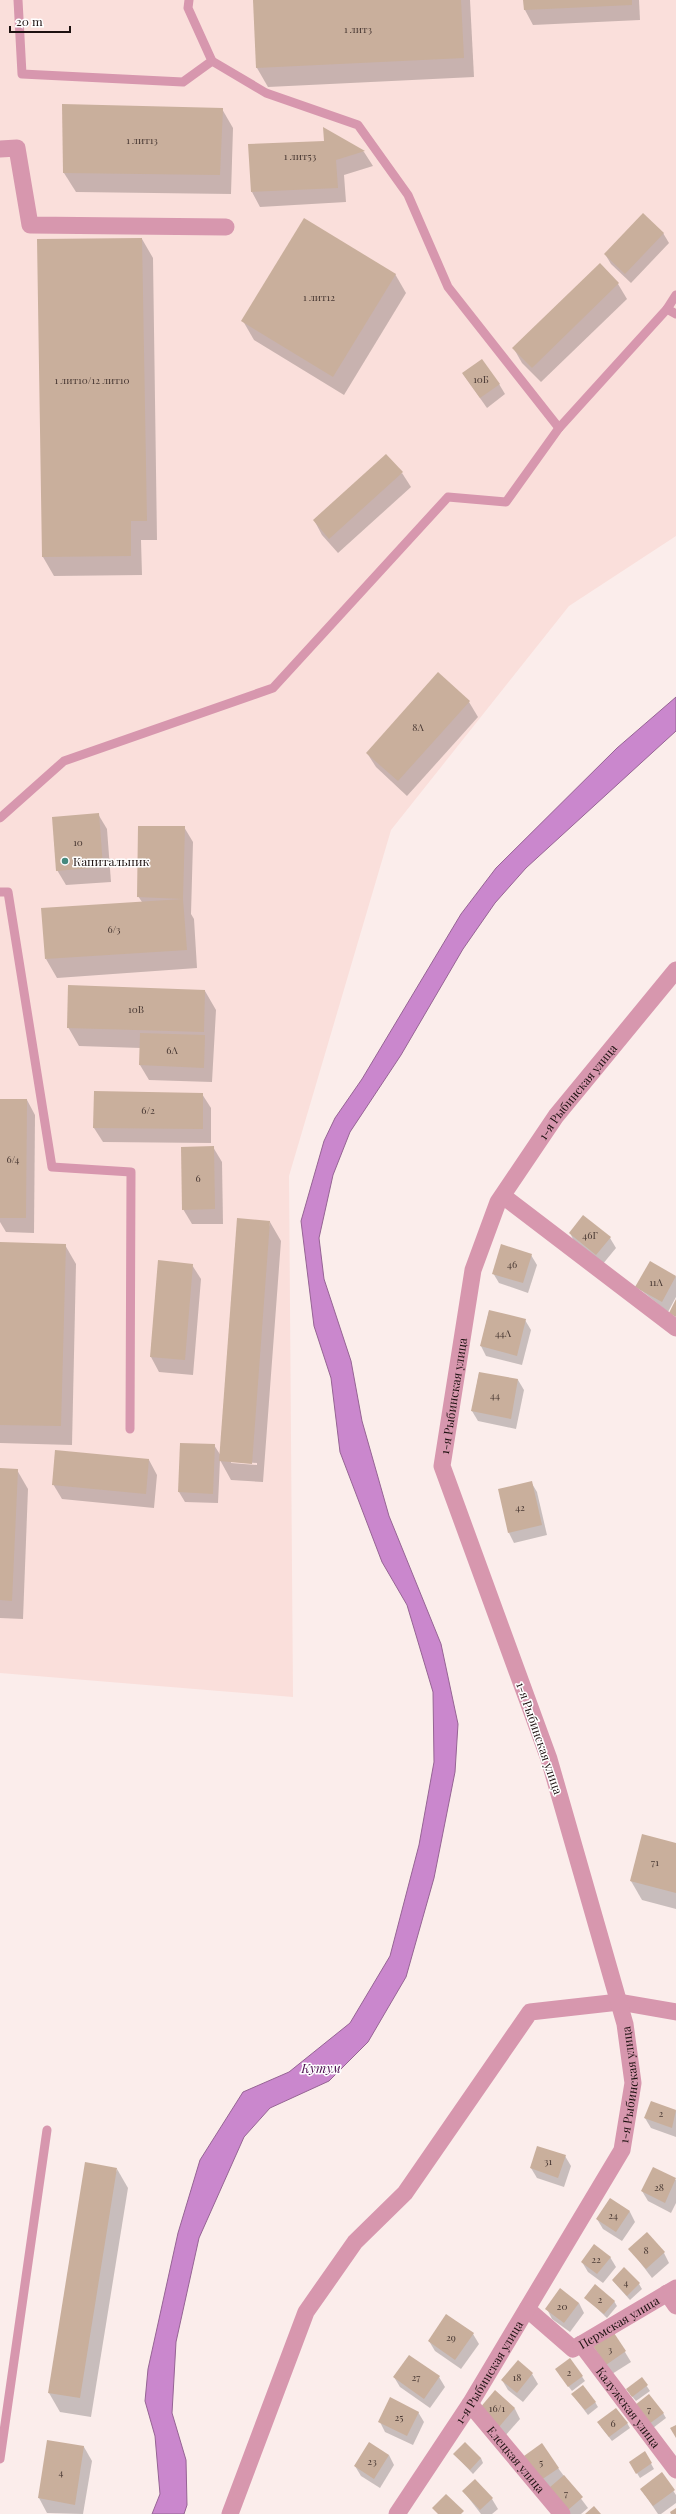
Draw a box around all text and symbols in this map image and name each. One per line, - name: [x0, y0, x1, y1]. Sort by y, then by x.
- scale bar: [10, 8, 70, 34]
- text: 20 m: [16, 13, 43, 29]
- house number: 1 лит3: [344, 22, 373, 36]
- house number: 1 лит13: [126, 133, 158, 147]
- house number: 1 лит53: [284, 149, 317, 163]
- house number: 1 лит12: [303, 290, 335, 304]
- house number: 10Б: [473, 372, 489, 386]
- house number: 1 лит10/12 лит10: [54, 373, 130, 387]
- house number: 8А: [412, 720, 424, 734]
- house number: 10: [73, 835, 83, 849]
- place label: Капитальник: [73, 853, 149, 869]
- marker: Капитальник: [60, 856, 70, 866]
- house number: 6/3: [107, 922, 121, 936]
- house number: 10В: [128, 1002, 144, 1016]
- street label: 1-я Рыбинская улица: [534, 1040, 620, 1143]
- house number: 6А: [166, 1043, 178, 1057]
- house number: 6/2: [141, 1103, 155, 1117]
- house number: 6/4: [6, 1152, 20, 1166]
- house number: 6: [195, 1171, 201, 1185]
- house number: 46Г: [582, 1228, 598, 1242]
- house number: 46: [507, 1257, 517, 1271]
- house number: 11А: [649, 1275, 664, 1289]
- house number: 44А: [495, 1326, 512, 1340]
- street label: 1-я Рыбинская улица: [436, 1336, 470, 1455]
- house number: 44: [490, 1388, 500, 1402]
- house number: 42: [515, 1500, 525, 1514]
- street label: 1-я Рыбинская улица: [513, 1680, 567, 1796]
- house number: 71: [651, 1855, 659, 1869]
- street label: 1-я Рыбинская улица: [615, 2025, 641, 2144]
- water label: Кутум: [300, 2059, 341, 2076]
- house number: 2: [659, 2106, 664, 2120]
- house number: 31: [544, 2154, 552, 2168]
- house number: 28: [654, 2180, 664, 2194]
- house number: 24: [608, 2208, 618, 2222]
- house number: 8: [643, 2243, 649, 2257]
- house number: 22: [591, 2252, 601, 2266]
- house number: 4: [624, 2275, 629, 2289]
- street label: Пермская улица: [575, 2292, 662, 2352]
- house number: 2: [598, 2292, 603, 2306]
- house number: 20: [557, 2299, 567, 2313]
- street label: 1-я Рыбинская улица: [451, 2318, 526, 2427]
- house number: 29: [446, 2330, 456, 2344]
- house number: 3: [608, 2342, 613, 2356]
- street label: Калужская улица: [593, 2363, 664, 2451]
- house number: 2: [567, 2365, 572, 2379]
- house number: 27: [412, 2370, 420, 2384]
- house number: 18: [513, 2370, 521, 2384]
- house number: 16/1: [489, 2401, 505, 2415]
- house number: 7: [647, 2402, 651, 2416]
- house number: 25: [395, 2410, 403, 2424]
- house number: 6: [610, 2416, 616, 2430]
- street label: Елецкая улица: [484, 2423, 549, 2496]
- house number: 23: [367, 2454, 377, 2468]
- house number: 5: [539, 2455, 543, 2469]
- house number: 4: [59, 2465, 64, 2479]
- house number: 7: [564, 2486, 568, 2500]

